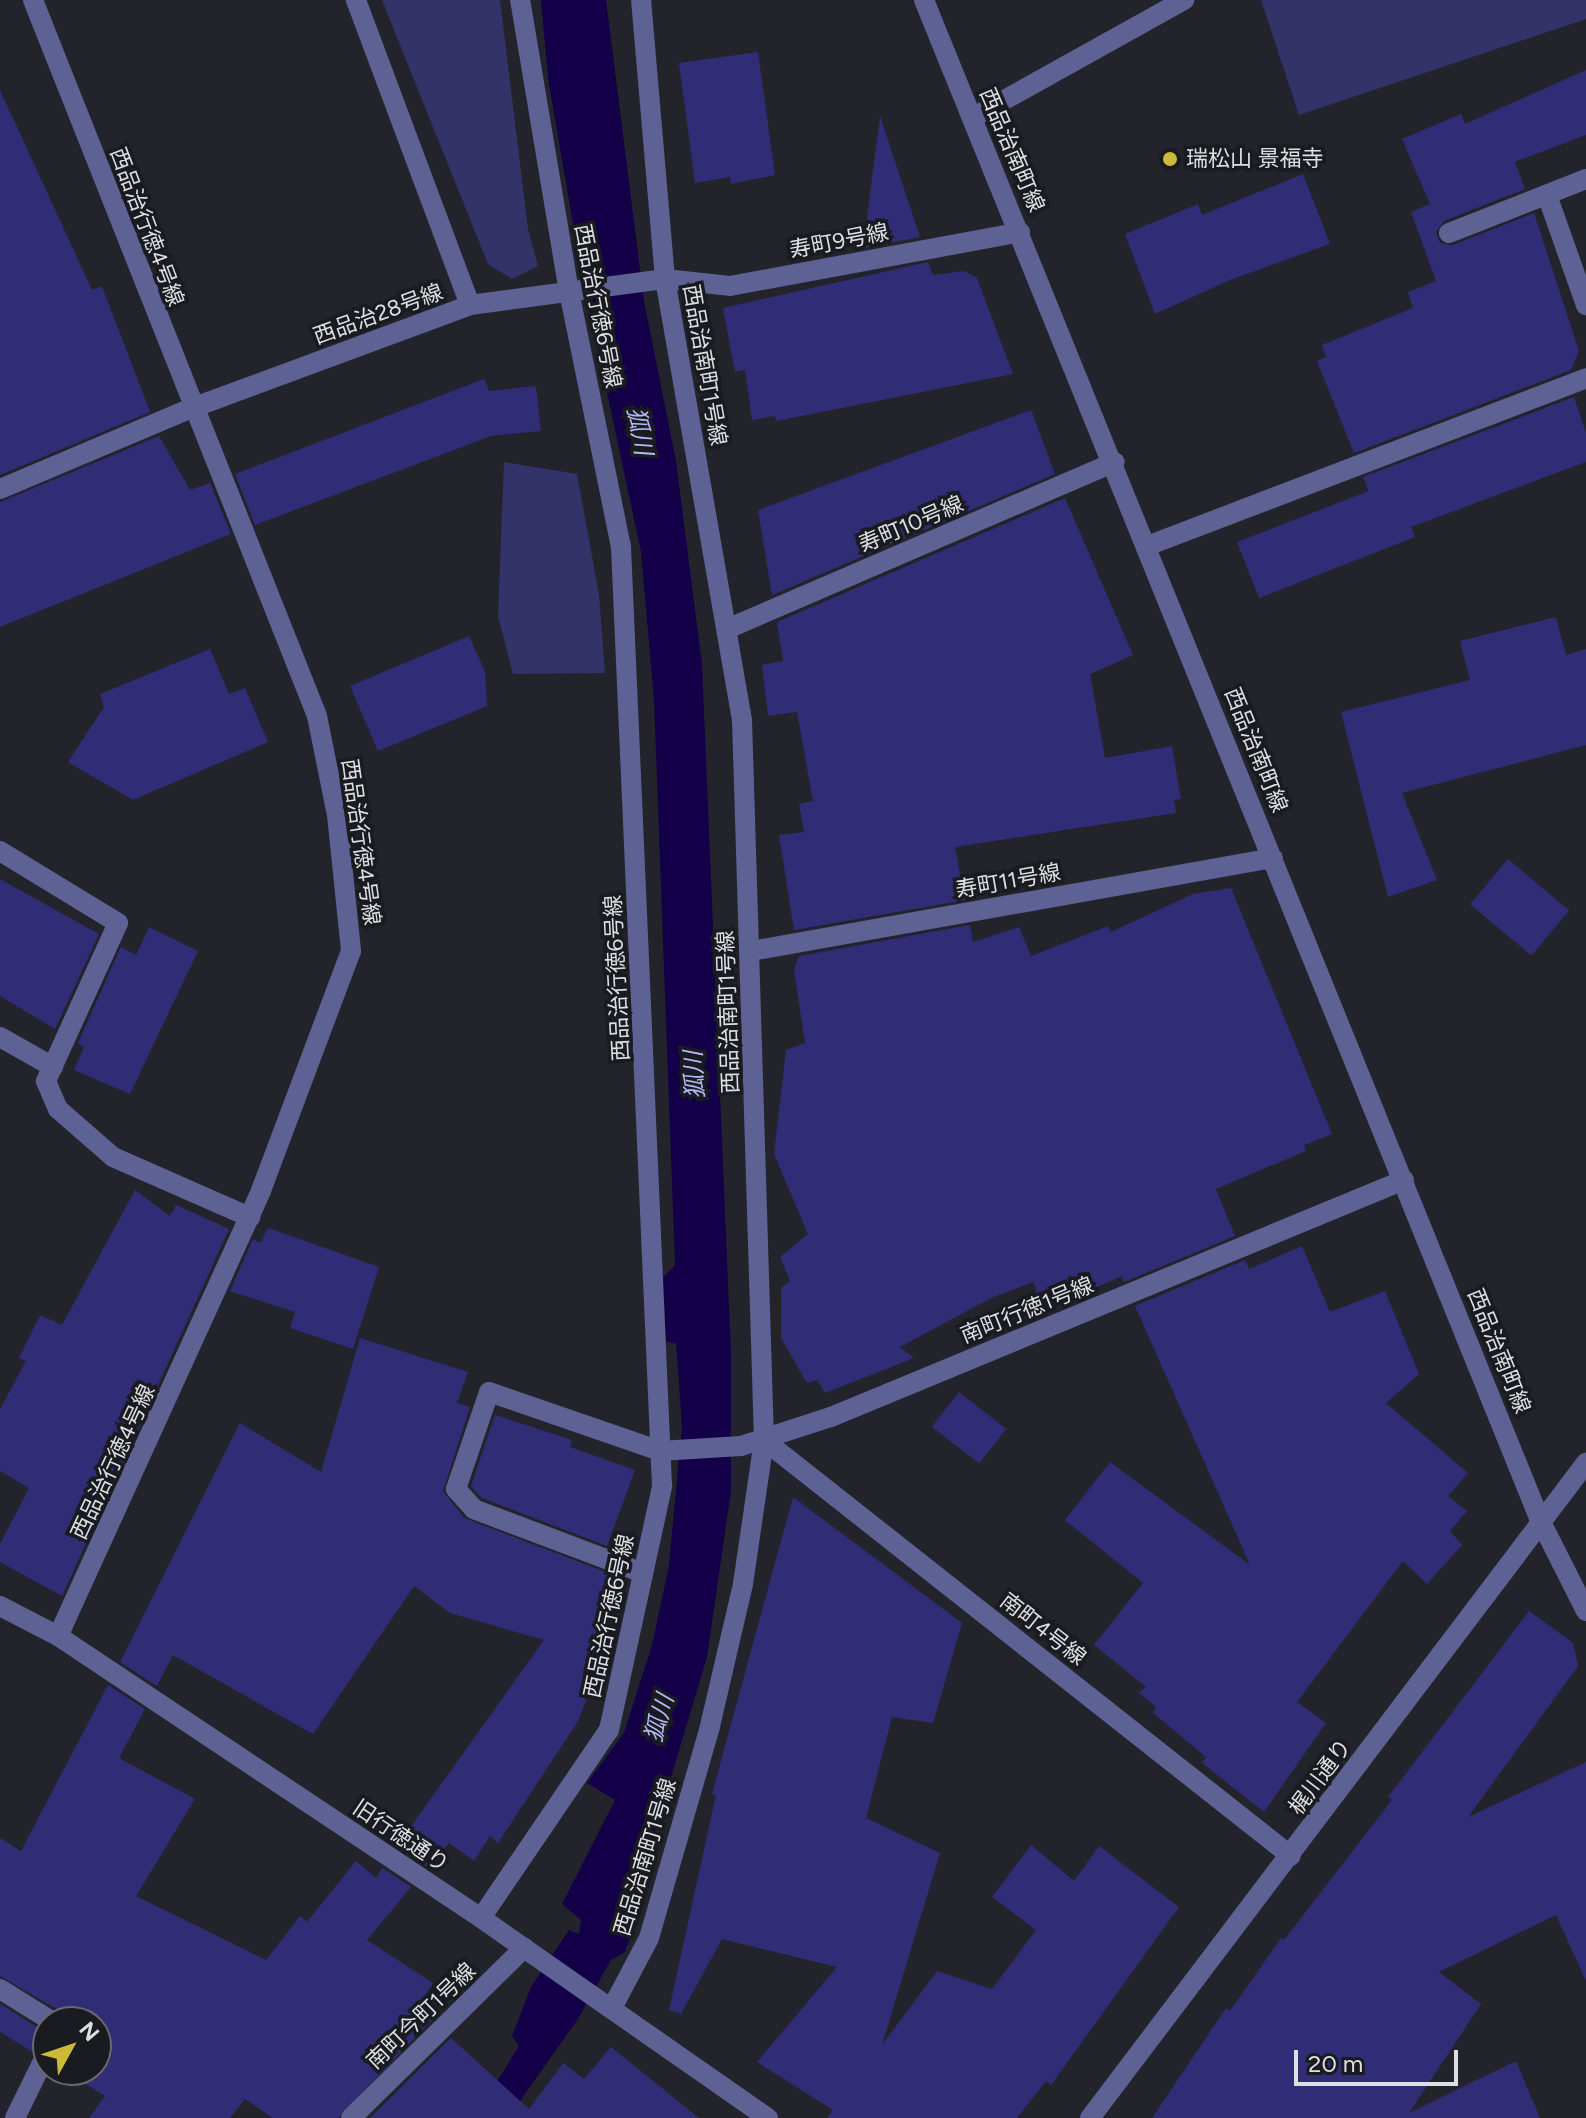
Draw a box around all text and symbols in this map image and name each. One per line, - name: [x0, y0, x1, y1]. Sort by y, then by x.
- street label: 西品治南町線: [974, 84, 1050, 216]
- street label: 西品治行徳4号線: [105, 144, 189, 310]
- place label: 瑞松山 景福寺: [1186, 146, 1323, 172]
- marker: 瑞松山 景福寺: [1161, 150, 1179, 168]
- street label: 寿町9号線: [787, 218, 891, 264]
- street label: 西品治行徳6号線: [569, 222, 627, 390]
- street label: 西品治28号線: [310, 278, 446, 350]
- street label: 西品治南町1号線: [678, 282, 732, 448]
- water label: 狐川: [622, 405, 658, 457]
- street label: 寿町10号線: [855, 490, 967, 558]
- street label: 西品治南町線: [1219, 684, 1293, 816]
- street label: 西品治行徳4号線: [336, 757, 386, 927]
- street label: 寿町11号線: [953, 859, 1063, 903]
- street label: 西品治行徳6号線: [599, 894, 635, 1062]
- street label: 西品治南町1号線: [712, 930, 744, 1094]
- water label: 狐川: [678, 1050, 710, 1100]
- street label: 南町行徳1号線: [957, 1271, 1097, 1349]
- street label: 西品治南町線: [1462, 1285, 1536, 1417]
- street label: 西品治行徳4号線: [66, 1380, 160, 1544]
- street label: 西品治行徳6号線: [579, 1532, 639, 1700]
- street label: 南町4号線: [995, 1587, 1091, 1671]
- water label: 狐川: [639, 1691, 679, 1745]
- street label: 梶川通り: [1283, 1734, 1357, 1820]
- street label: 西品治南町1号線: [609, 1775, 681, 1939]
- street label: 旧行徳通り: [348, 1794, 454, 1878]
- street label: 南町今町1号線: [361, 1958, 481, 2074]
- north arrow: [32, 2006, 112, 2086]
- text: N: [73, 2016, 105, 2047]
- scale bar: [1298, 2034, 1462, 2084]
- text: 20 m: [1308, 2049, 1363, 2078]

